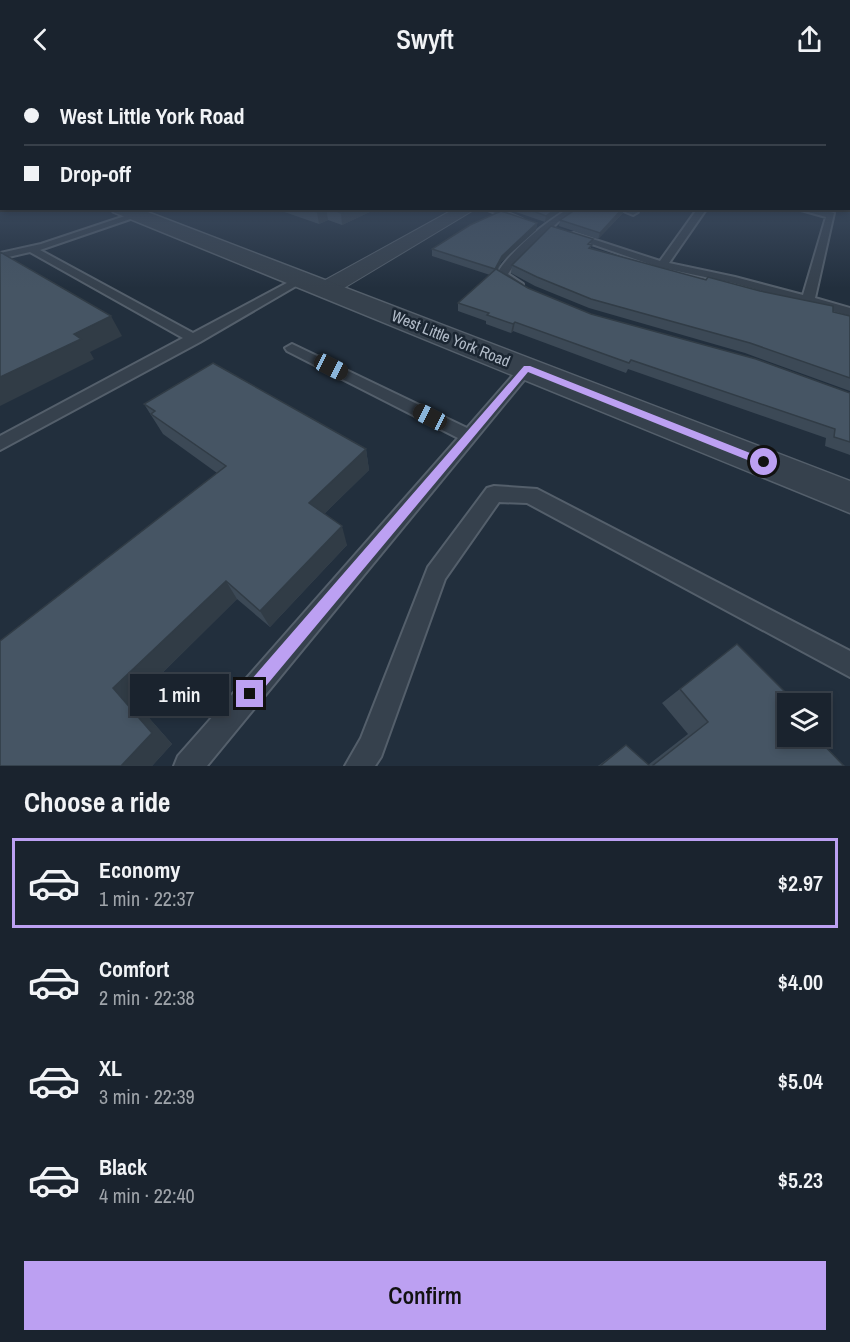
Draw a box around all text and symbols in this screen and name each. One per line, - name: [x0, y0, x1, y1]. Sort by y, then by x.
- text: Swyft: [396, 21, 454, 57]
- icon: back: [24, 23, 57, 56]
- icon: share: [793, 23, 826, 56]
- text: West Little York Road: [60, 101, 245, 131]
- text: Drop-off: [60, 159, 131, 189]
- street label: West Little York Road: [388, 304, 514, 372]
- car: [311, 351, 351, 383]
- car: [410, 401, 450, 433]
- route start: [750, 448, 777, 475]
- callout: 1 min: [130, 673, 229, 715]
- route end: [236, 680, 263, 707]
- text: 1 min: [158, 681, 201, 708]
- map controls: [777, 693, 831, 747]
- button: layers: [777, 693, 831, 747]
- text: Choose a ride: [24, 784, 170, 820]
- text: Economy: [99, 855, 180, 885]
- icon: car: [27, 856, 81, 910]
- text: $2.97: [778, 868, 823, 898]
- text: 1 min · 22:37: [99, 885, 195, 912]
- text: Comfort: [99, 954, 169, 984]
- icon: car: [27, 955, 81, 1009]
- text: $4.00: [778, 967, 823, 997]
- text: 2 min · 22:38: [99, 984, 195, 1011]
- text: XL: [99, 1053, 122, 1083]
- icon: car: [27, 1054, 81, 1108]
- text: $5.04: [778, 1066, 823, 1096]
- text: 3 min · 22:39: [99, 1083, 195, 1110]
- text: Black: [99, 1152, 147, 1182]
- icon: car: [27, 1153, 81, 1207]
- text: $5.23: [778, 1165, 823, 1195]
- text: 4 min · 22:40: [99, 1182, 195, 1209]
- button: Confirm: [24, 1261, 826, 1330]

